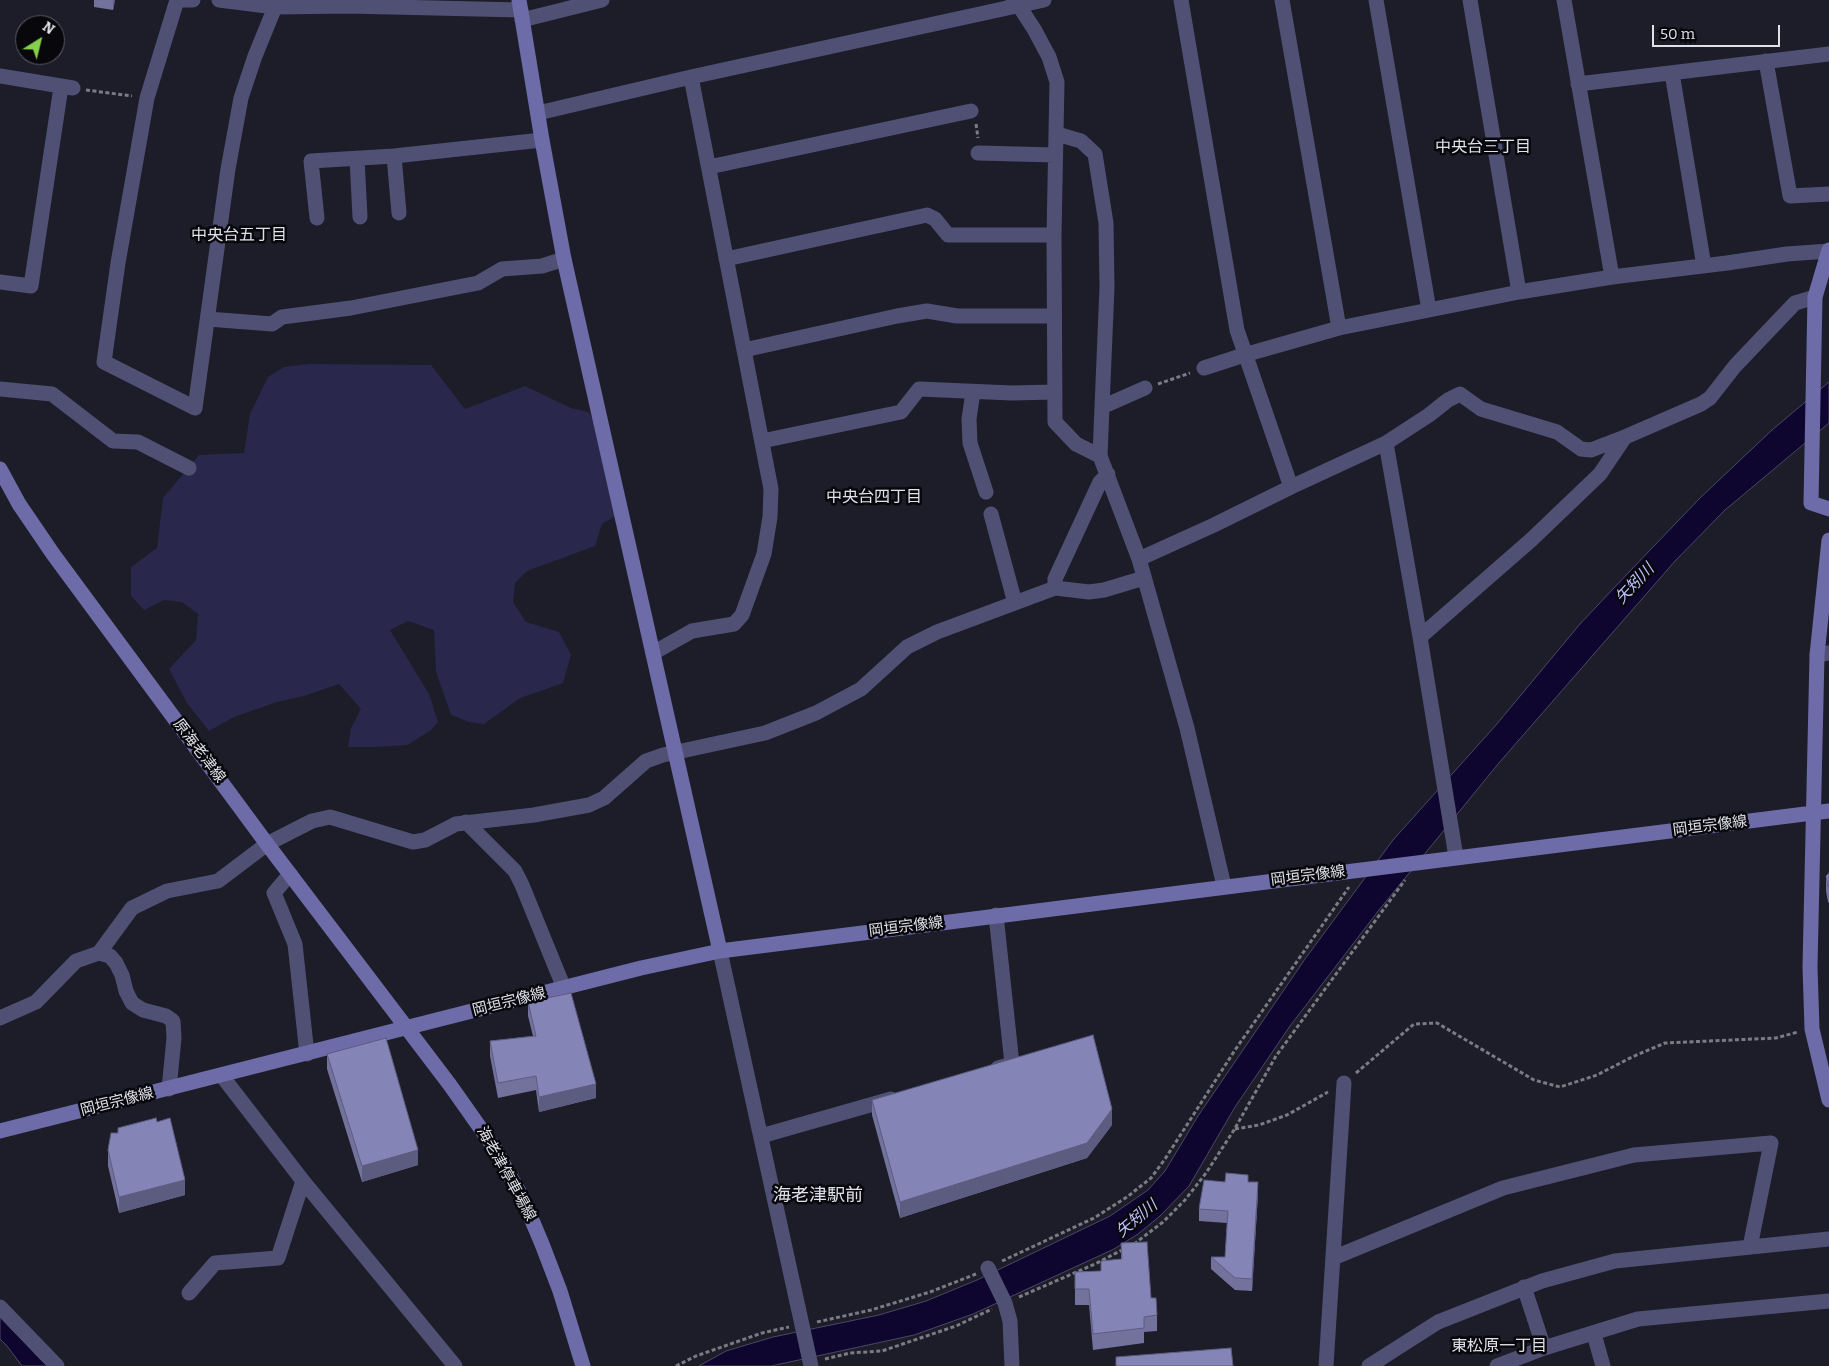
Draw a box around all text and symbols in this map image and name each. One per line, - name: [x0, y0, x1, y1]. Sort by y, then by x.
- north arrow: [15, 15, 65, 65]
- scale bar: [1654, 15, 1782, 47]
- text: N: [39, 18, 58, 38]
- text: 50 m: [1660, 25, 1695, 43]
- district label: 中央台三丁目: [1435, 138, 1531, 158]
- district label: 中央台五丁目: [191, 226, 287, 246]
- district label: 中央台四丁目: [826, 488, 922, 508]
- water label: 矢矧川: [1612, 560, 1658, 608]
- street label: 原海老津線: [169, 716, 229, 786]
- street label: 岡垣宗像線: [1672, 812, 1748, 840]
- street label: 岡垣宗像線: [1270, 862, 1346, 890]
- street label: 岡垣宗像線: [868, 913, 944, 941]
- street label: 岡垣宗像線: [470, 984, 548, 1020]
- street label: 岡垣宗像線: [78, 1084, 156, 1120]
- street label: 海老津停車場線: [473, 1124, 539, 1224]
- district label: 海老津駅前: [773, 1185, 863, 1207]
- water label: 矢矧川: [1112, 1196, 1162, 1242]
- district label: 東松原一丁目: [1451, 1337, 1547, 1357]

